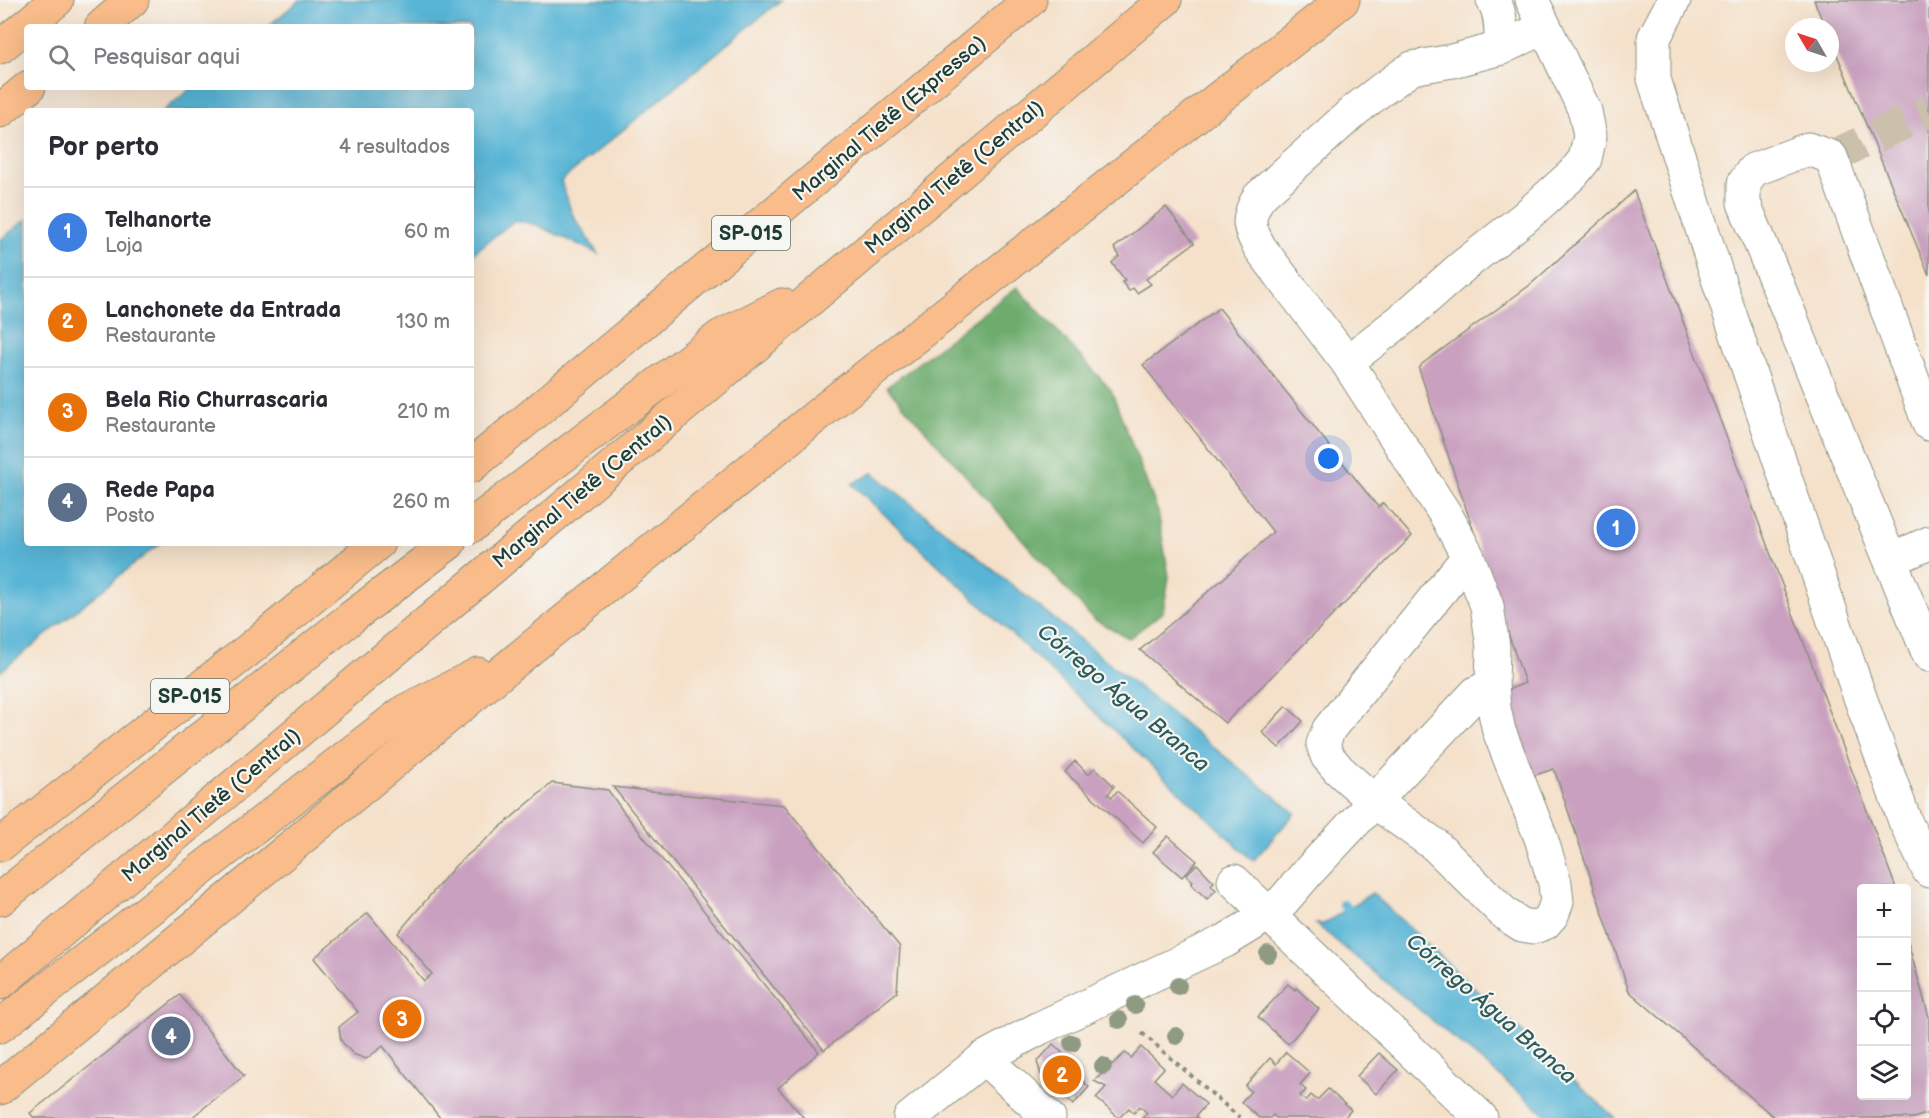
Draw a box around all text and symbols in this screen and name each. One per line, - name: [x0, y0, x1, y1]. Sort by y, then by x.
- north arrow: [1785, 18, 1839, 72]
- search box: [24, 24, 474, 90]
- street label: Marginal Tietê (Expressa): [788, 30, 991, 207]
- icon: search: [45, 41, 78, 74]
- text: Pesquisar aqui: [93, 44, 240, 71]
- street label: Marginal Tietê (Central): [860, 95, 1049, 260]
- text: Por perto: [48, 132, 159, 163]
- text: 4 resultados: [339, 135, 450, 159]
- text: Telhanorte: [105, 207, 212, 234]
- road number: SP-015: [712, 216, 790, 250]
- text: 1: [63, 220, 72, 244]
- text: 60 m: [404, 220, 450, 244]
- text: Loja: [105, 234, 143, 258]
- text: Lanchonete da Entrada: [105, 297, 341, 324]
- text: 2: [62, 310, 73, 334]
- text: 130 m: [396, 310, 450, 334]
- text: Restaurante: [105, 324, 216, 348]
- text: Bela Rio Churrascaria: [105, 387, 328, 414]
- text: 3: [62, 400, 73, 424]
- text: 210 m: [397, 400, 450, 424]
- street label: Marginal Tietê (Central): [488, 409, 677, 574]
- text: Restaurante: [105, 414, 216, 438]
- your location: [1314, 444, 1343, 473]
- text: Rede Papa: [105, 477, 215, 504]
- text: 4: [62, 490, 73, 514]
- text: 260 m: [392, 490, 450, 514]
- text: Posto: [105, 504, 155, 528]
- pin: 1: [1596, 506, 1636, 550]
- water label: Córrego Água Branca: [1031, 618, 1215, 778]
- road number: SP-015: [151, 679, 229, 713]
- street label: Marginal Tietê (Central): [117, 723, 306, 888]
- map controls: [1857, 884, 1911, 1100]
- button: +: [1857, 884, 1911, 938]
- water label: Córrego Água Branca: [1401, 927, 1582, 1090]
- button: −: [1857, 938, 1911, 992]
- button: locate: [1857, 992, 1911, 1046]
- pin: 3: [382, 996, 422, 1042]
- pin: 4: [152, 1014, 190, 1058]
- button: layers: [1857, 1046, 1911, 1100]
- pin: 2: [1042, 1052, 1082, 1098]

